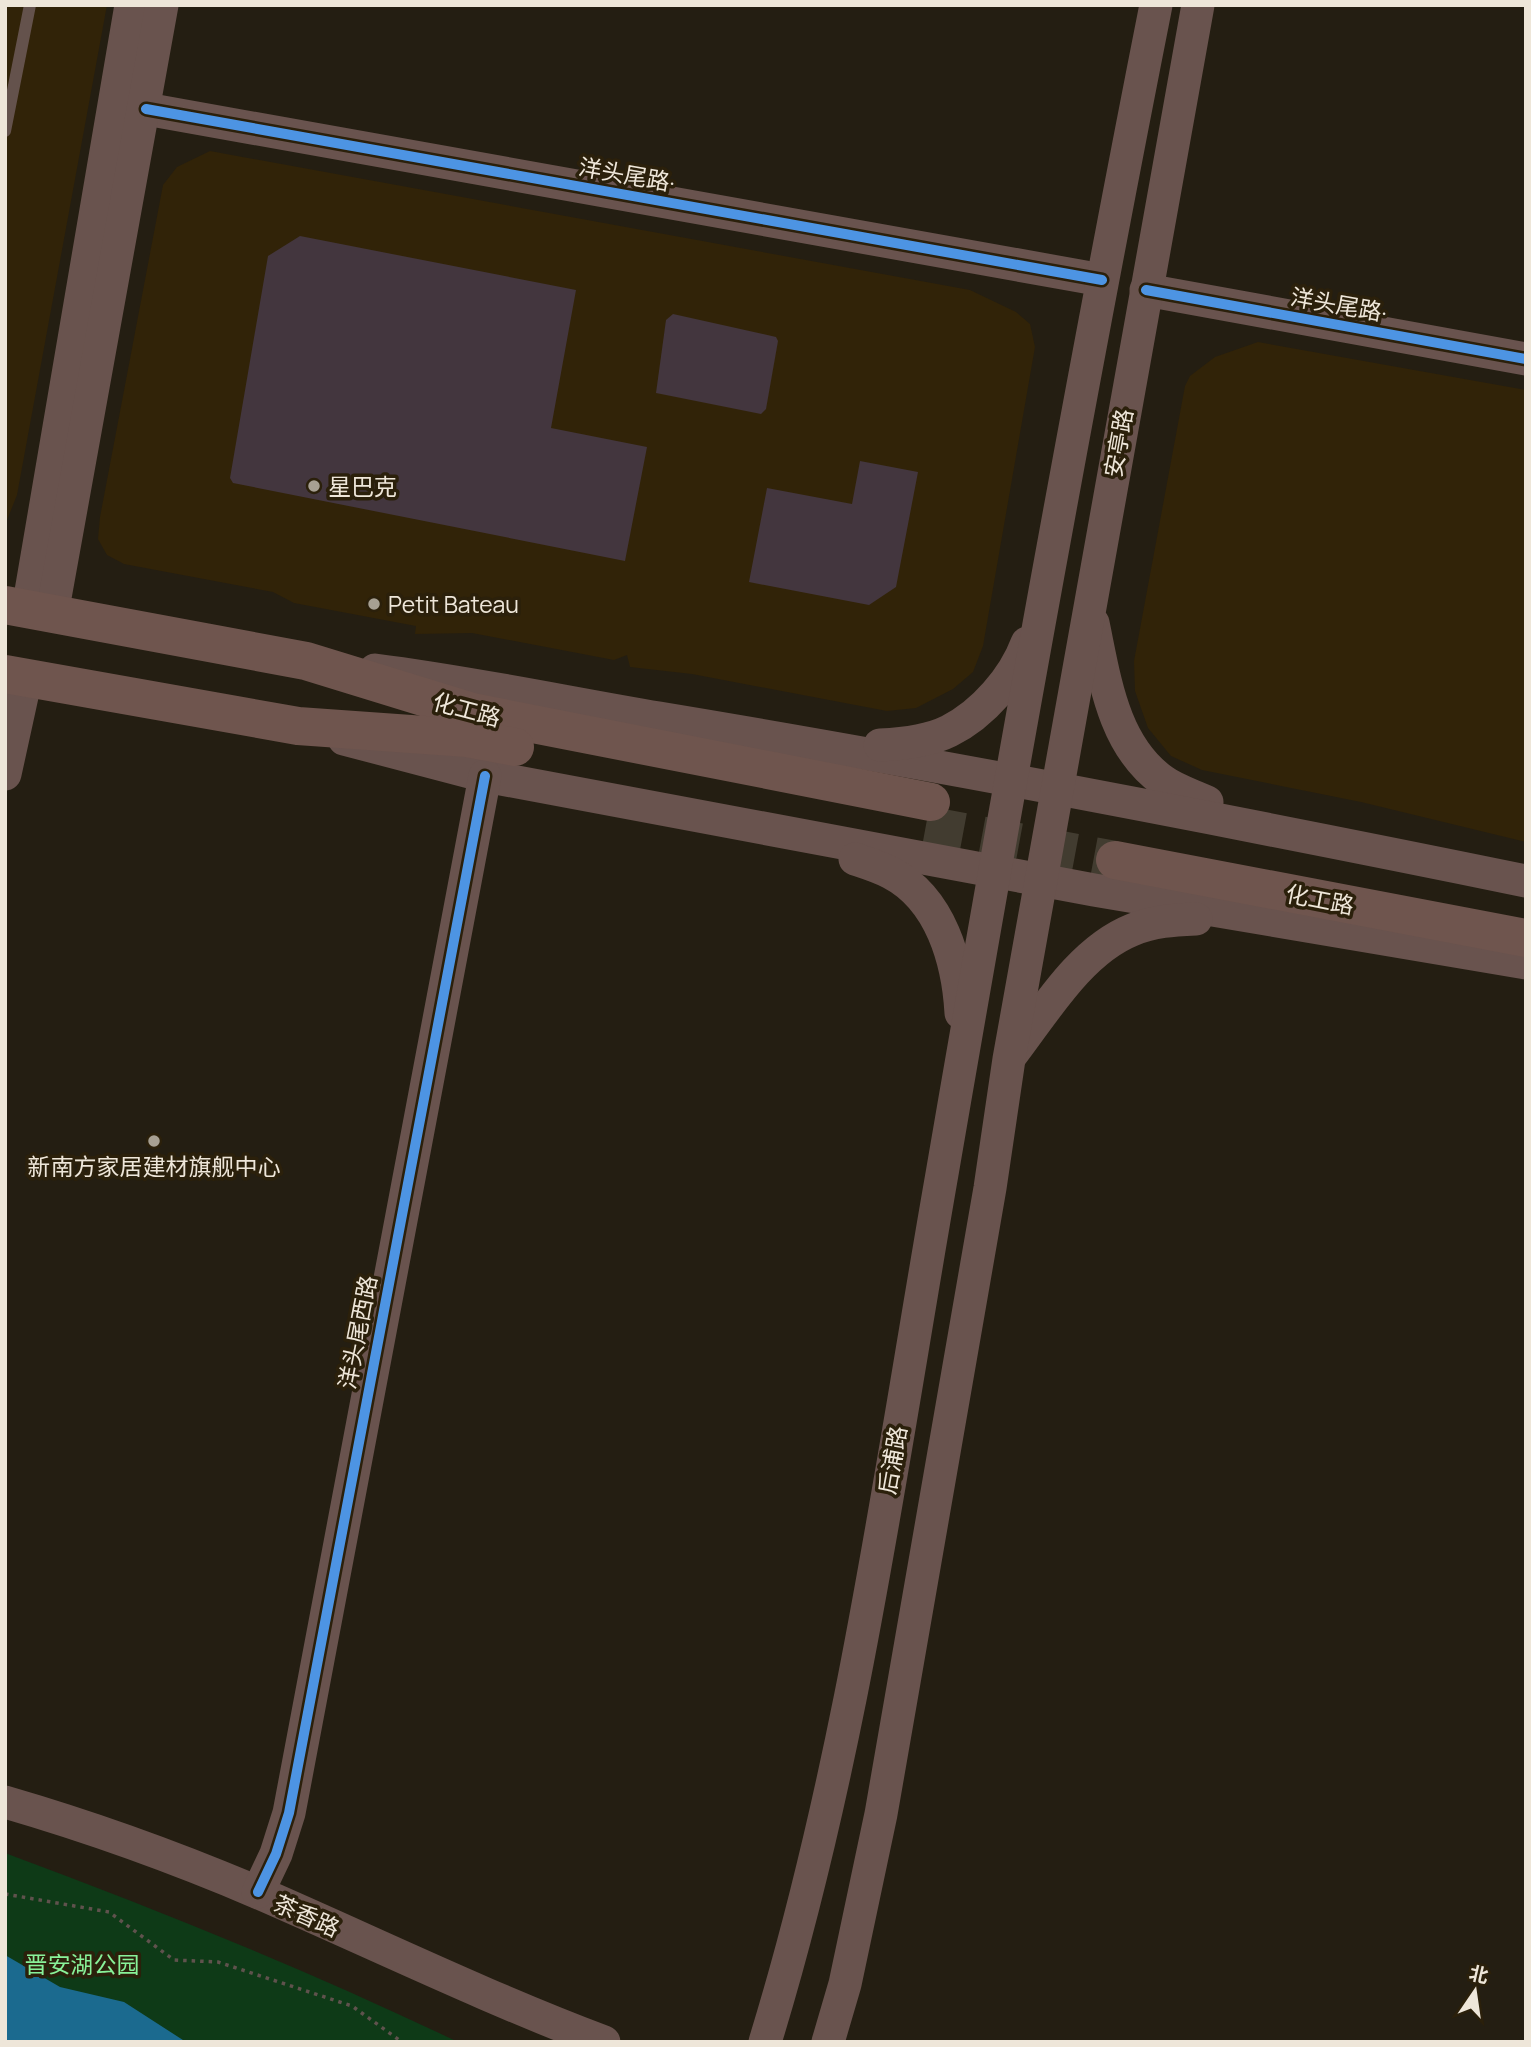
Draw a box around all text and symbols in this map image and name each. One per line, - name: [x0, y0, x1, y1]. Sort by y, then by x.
- street label: 洋头尾路·: [576, 150, 678, 198]
- street label: 洋头尾路·: [1288, 280, 1390, 328]
- street label: 安亭路: [1096, 406, 1140, 480]
- place label: 星巴克: [328, 470, 397, 502]
- marker: 星巴克: [306, 478, 322, 494]
- place label: Petit Bateau: [388, 588, 519, 620]
- marker: Petit Bateau: [366, 596, 382, 612]
- street label: 化工路: [430, 685, 504, 733]
- street label: 化工路: [1283, 877, 1357, 921]
- marker: 新南方家居建材旗舰中心: [146, 1133, 162, 1149]
- place label: 新南方家居建材旗舰中心: [28, 1150, 281, 1182]
- street label: 洋头尾西路: [330, 1273, 384, 1391]
- street label: 后浦路: [870, 1423, 914, 1497]
- street label: 茶香路: [269, 1886, 345, 1944]
- park label: 晋安湖公园: [25, 1948, 140, 1980]
- north arrow: [1440, 1956, 1510, 2026]
- text: 北: [1467, 1960, 1491, 1989]

